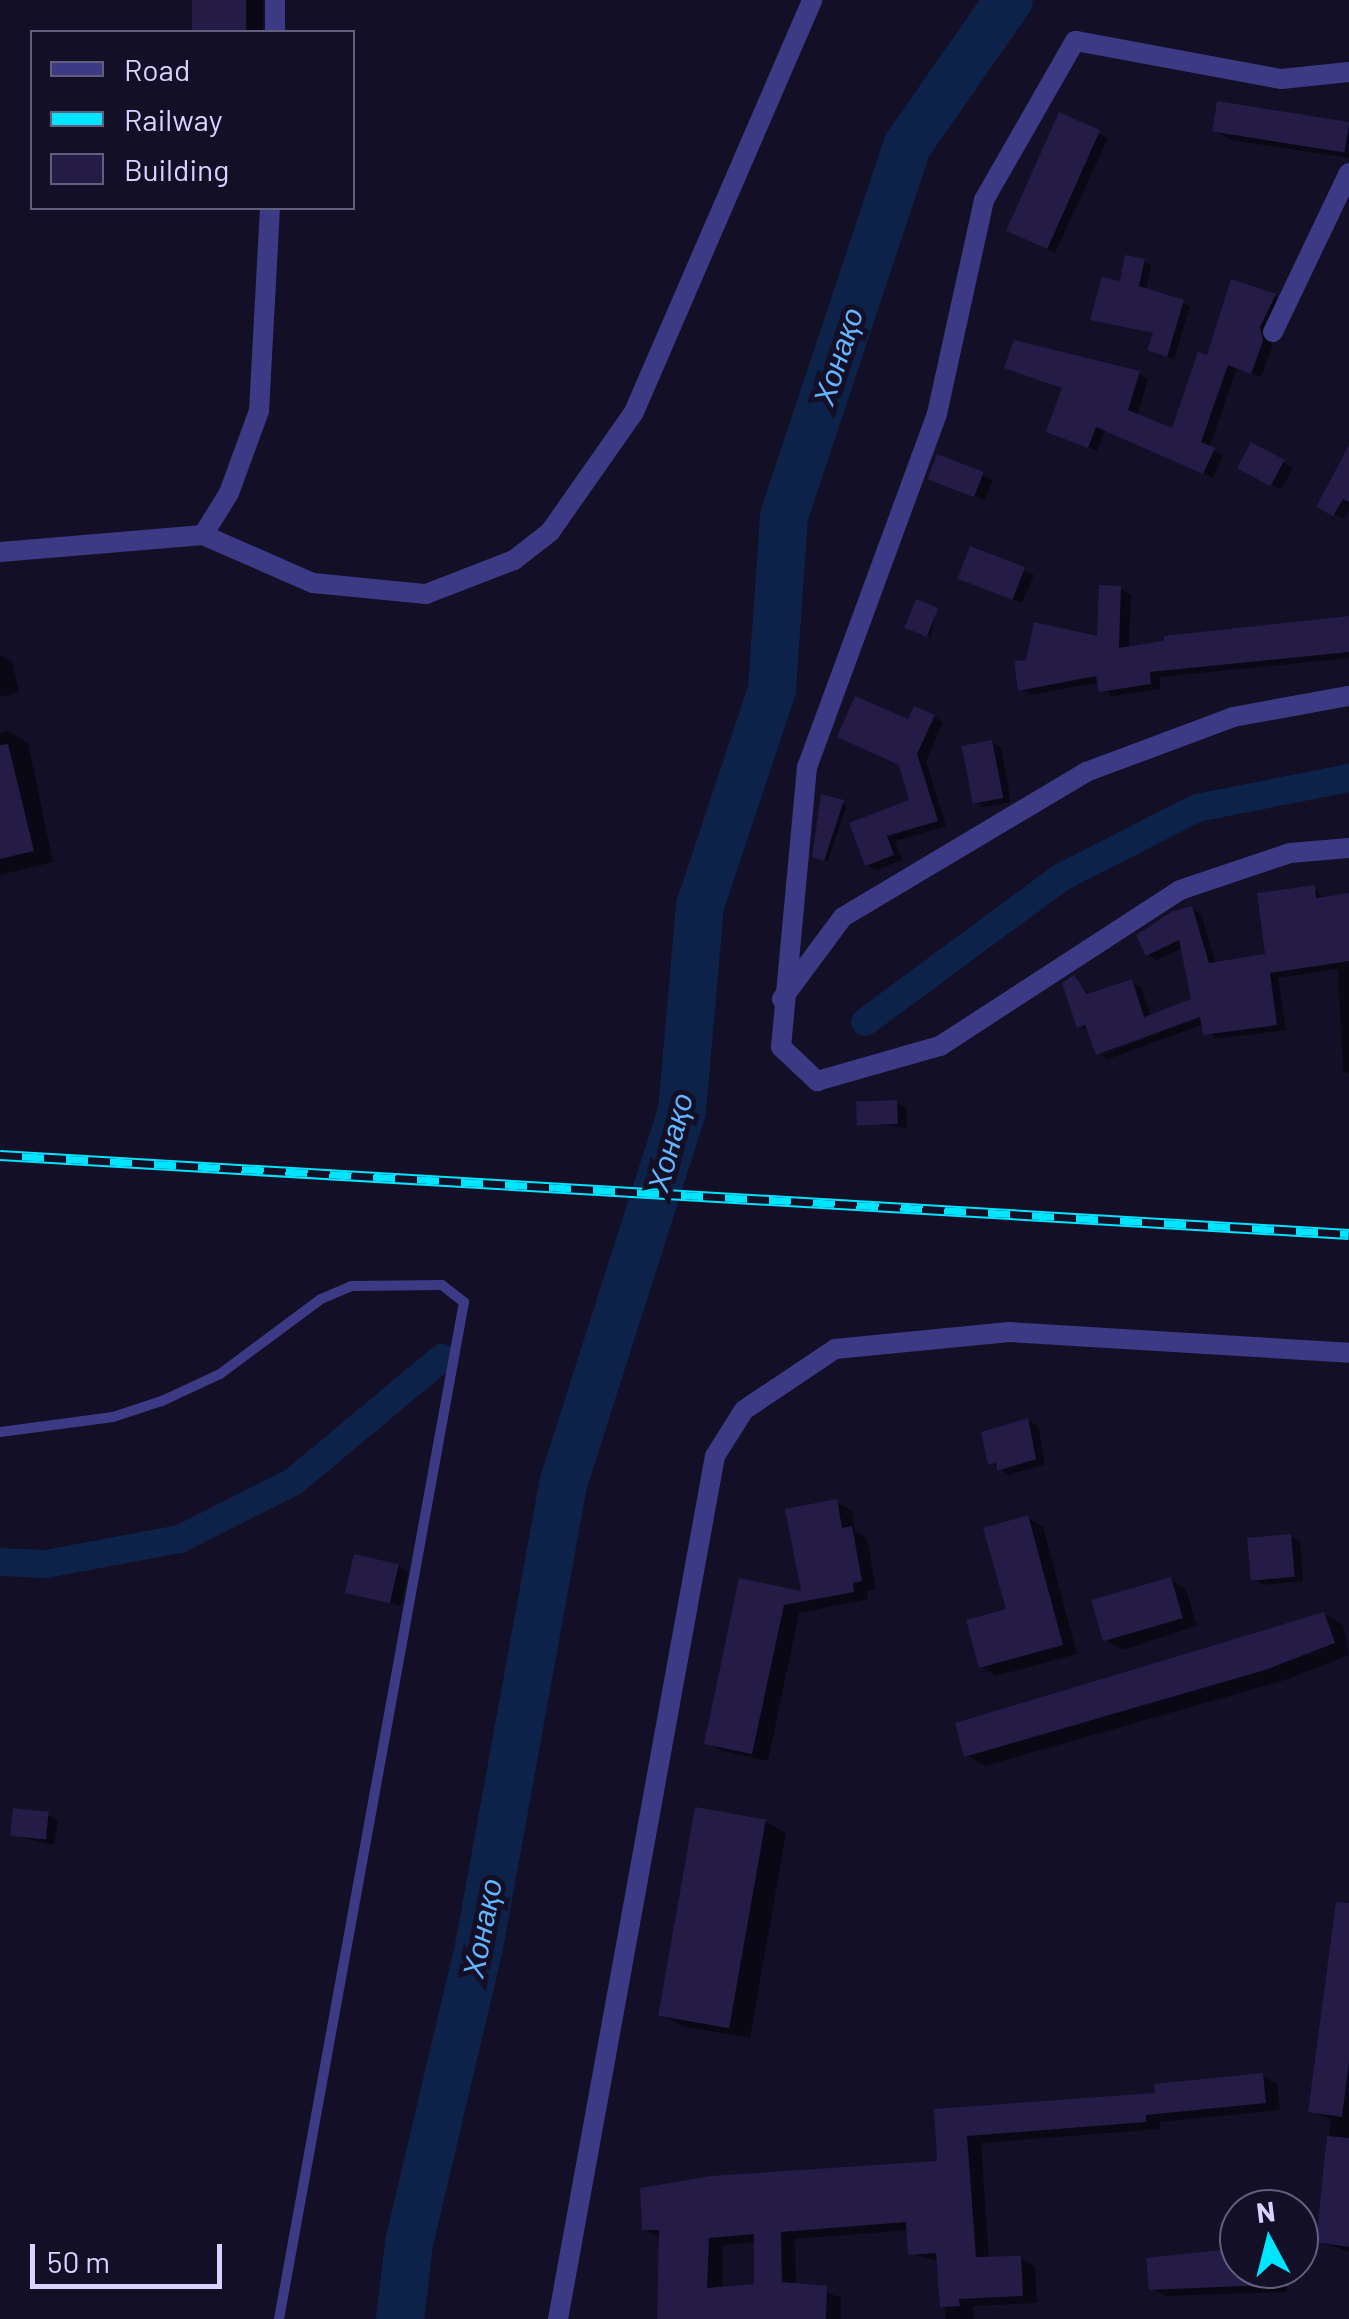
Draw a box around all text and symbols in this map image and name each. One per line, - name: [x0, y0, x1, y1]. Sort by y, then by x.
- legend: [30, 30, 355, 210]
- text: Road: [124, 51, 190, 87]
- text: Railway: [124, 101, 223, 137]
- text: Building: [124, 151, 229, 187]
- water label: Хонақо: [804, 303, 870, 409]
- water label: Хонақо: [639, 1089, 699, 1195]
- water label: Хонақо: [454, 1875, 508, 1981]
- north arrow: [1219, 2189, 1319, 2289]
- text: N: [1254, 2193, 1277, 2229]
- scale bar: [35, 2224, 228, 2286]
- text: 50 m: [47, 2243, 110, 2279]

